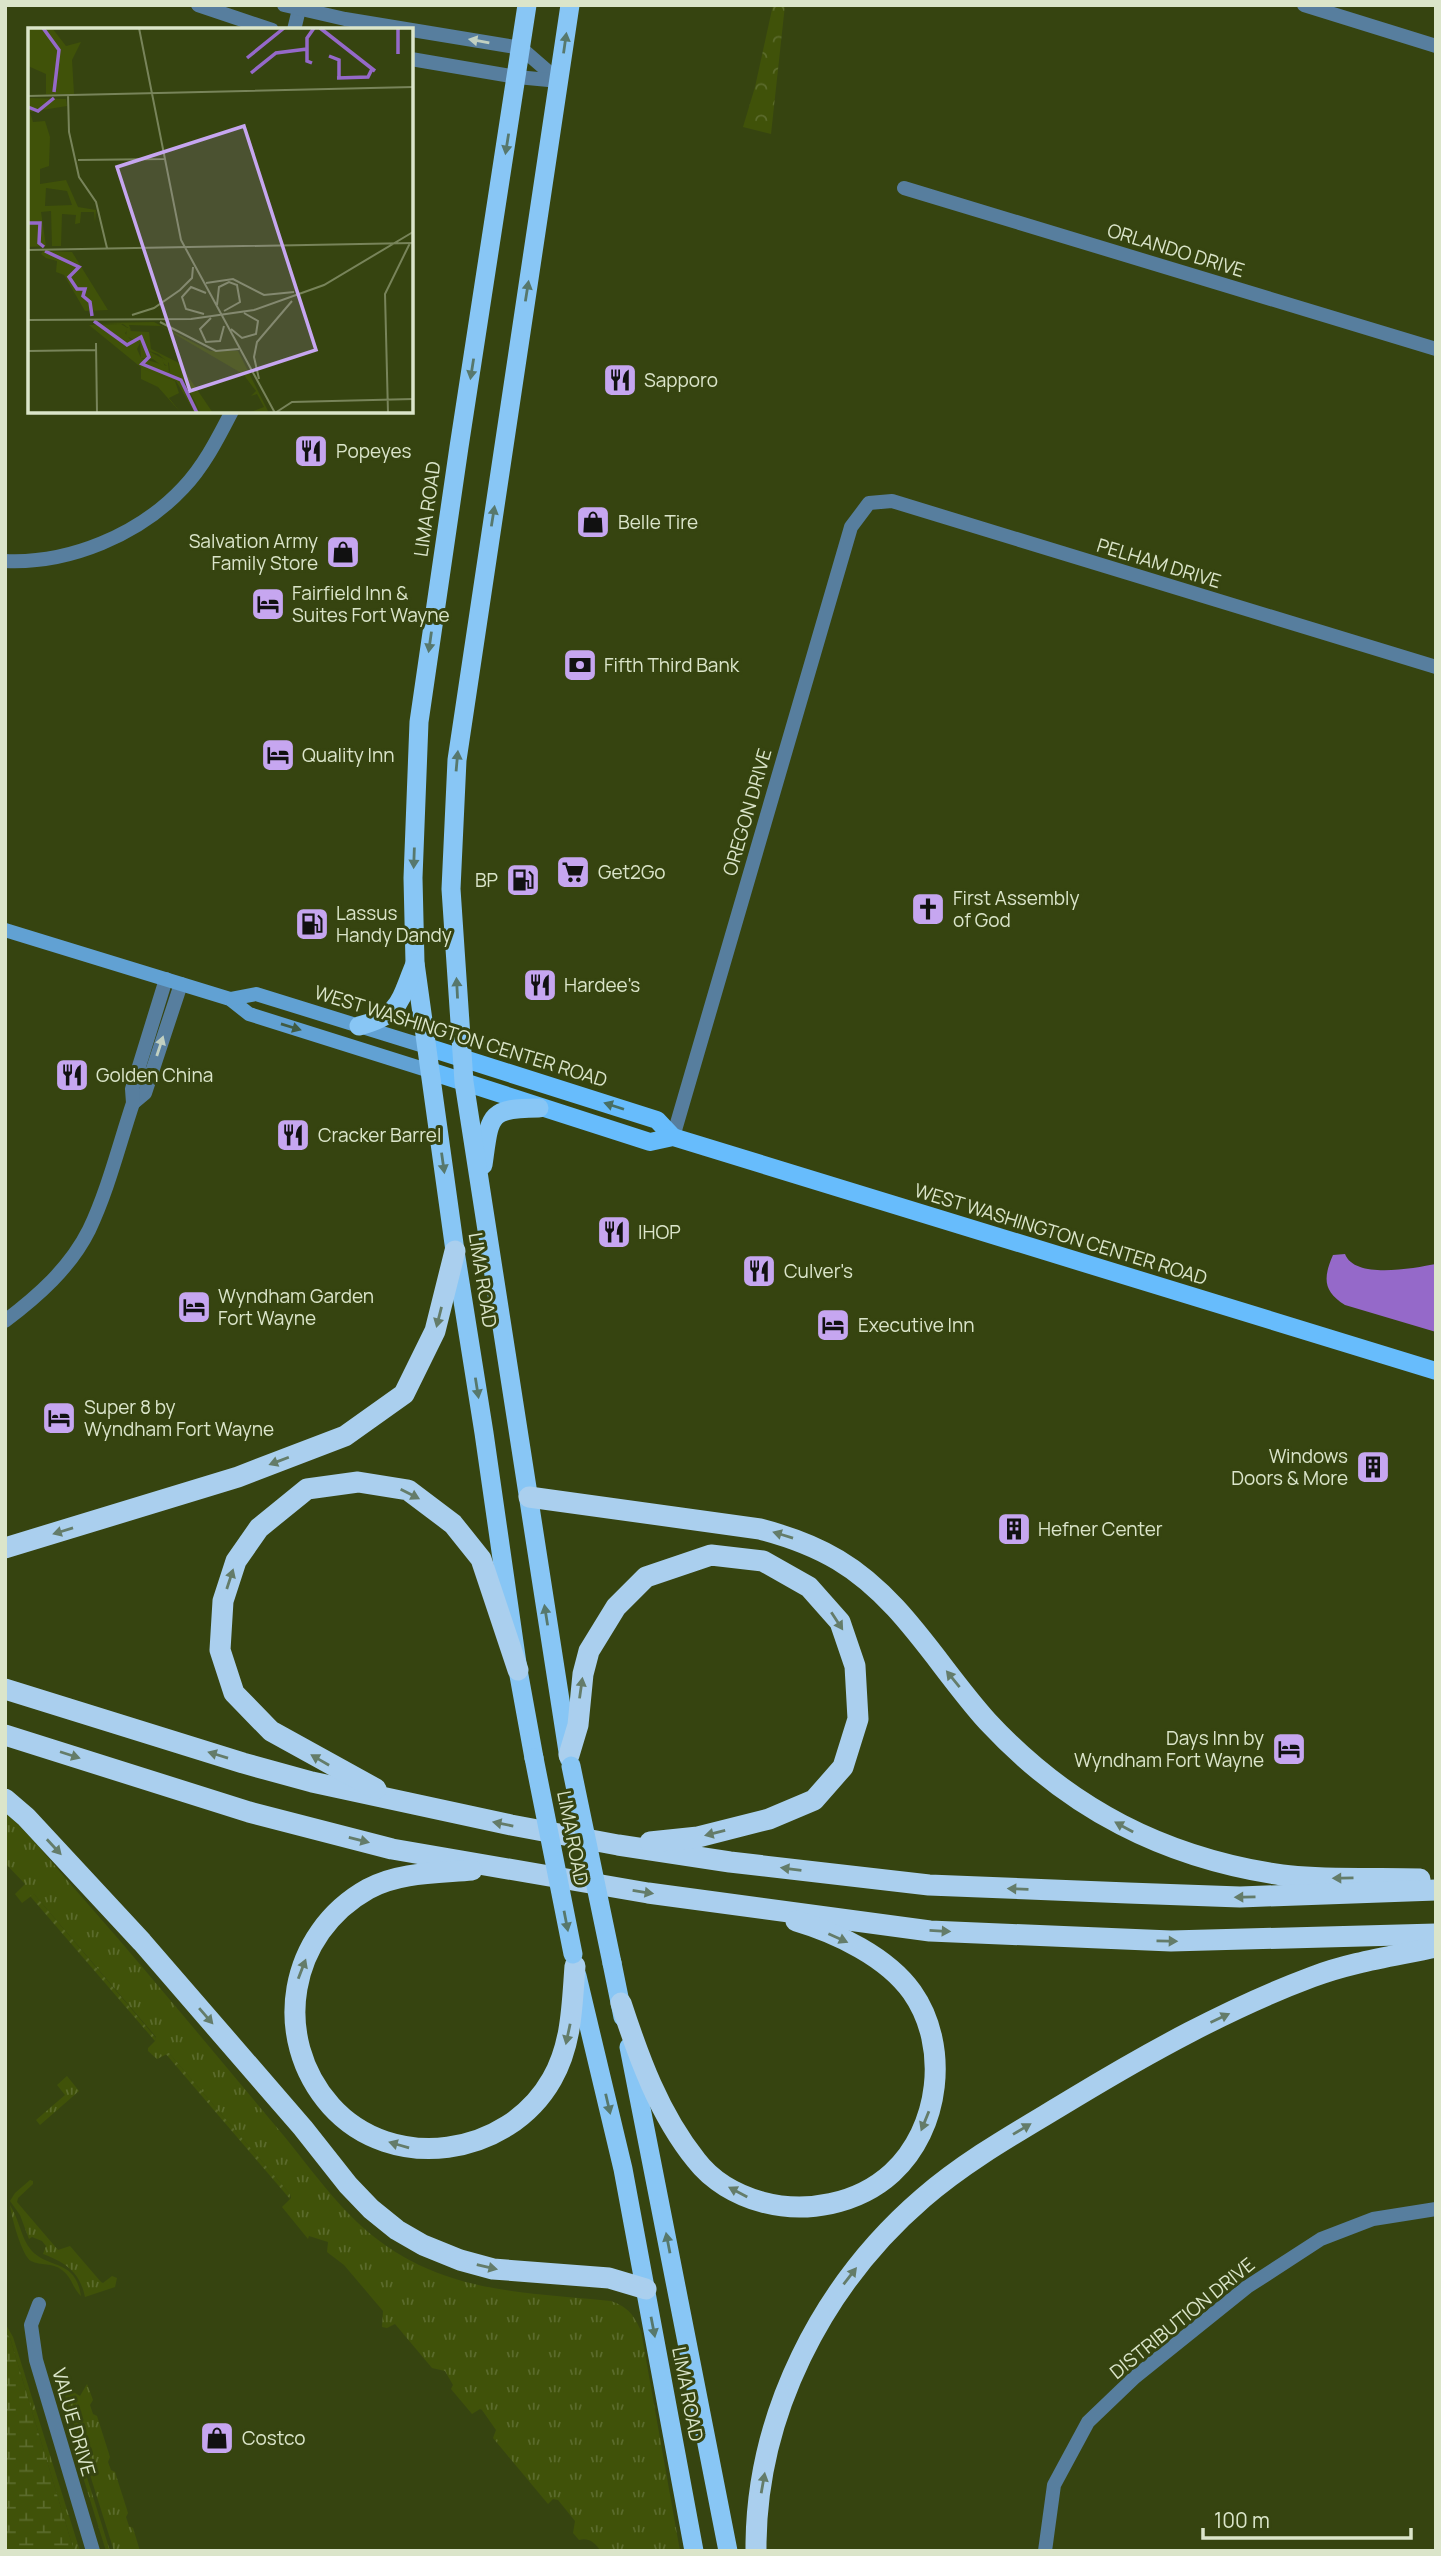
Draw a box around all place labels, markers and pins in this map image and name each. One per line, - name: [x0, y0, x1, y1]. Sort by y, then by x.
- restaurant icon: Sapporo: [601, 361, 639, 399]
- place label: Sapporo: [644, 367, 718, 393]
- restaurant icon: Popeyes: [292, 432, 330, 470]
- place label: Popeyes: [336, 438, 412, 464]
- shop icon: Belle Tire: [574, 503, 612, 541]
- place label: Belle Tire: [618, 509, 698, 535]
- place label: Salvation Army Family Store: [189, 528, 318, 576]
- shop icon: Salvation Army Family Store: [324, 533, 362, 571]
- place label: Fairfield Inn & Suites Fort Wayne: [292, 580, 450, 628]
- hotel icon: Fairfield Inn & Suites Fort Wayne: [249, 585, 287, 623]
- bank icon: Fifth Third Bank: [561, 646, 599, 684]
- place label: Fifth Third Bank: [604, 652, 740, 678]
- hotel icon: Quality Inn: [259, 736, 297, 774]
- place label: Quality Inn: [302, 742, 395, 768]
- supermarket icon: Get2Go: [554, 853, 592, 891]
- place label: Get2Go: [598, 859, 666, 885]
- fuel station icon: BP: [504, 861, 542, 899]
- place label: BP: [475, 867, 498, 893]
- place label: First Assembly of God: [953, 885, 1079, 933]
- church icon: First Assembly of God: [909, 890, 947, 928]
- place label: Lassus Handy Dandy: [336, 900, 452, 948]
- fuel station icon: Lassus Handy Dandy: [293, 905, 331, 943]
- restaurant icon: Hardee's: [521, 966, 559, 1004]
- place label: Hardee's: [564, 972, 640, 998]
- restaurant icon: Golden China: [53, 1056, 91, 1094]
- place label: Golden China: [96, 1062, 213, 1088]
- restaurant icon: Cracker Barrel: [274, 1116, 312, 1154]
- place label: Cracker Barrel: [318, 1122, 441, 1148]
- restaurant icon: IHOP: [595, 1213, 633, 1251]
- place label: IHOP: [638, 1219, 681, 1245]
- restaurant icon: Culver's: [740, 1252, 778, 1290]
- place label: Culver's: [784, 1258, 853, 1284]
- place label: Wyndham Garden Fort Wayne: [218, 1283, 374, 1331]
- hotel icon: Wyndham Garden Fort Wayne: [175, 1288, 213, 1326]
- hotel icon: Executive Inn: [814, 1306, 852, 1344]
- place label: Executive Inn: [858, 1312, 975, 1338]
- place label: Super 8 by Wyndham Fort Wayne: [84, 1394, 274, 1442]
- hotel icon: Super 8 by Wyndham Fort Wayne: [40, 1399, 78, 1437]
- place label: Windows Doors & More: [1231, 1443, 1348, 1491]
- building icon: Windows Doors & More: [1354, 1448, 1392, 1486]
- building icon: Hefner Center: [995, 1510, 1033, 1548]
- place label: Hefner Center: [1038, 1516, 1163, 1542]
- place label: Days Inn by Wyndham Fort Wayne: [1074, 1725, 1264, 1773]
- hotel icon: Days Inn by Wyndham Fort Wayne: [1270, 1730, 1308, 1768]
- shop icon: Costco: [198, 2419, 236, 2457]
- place label: Costco: [242, 2425, 305, 2451]

